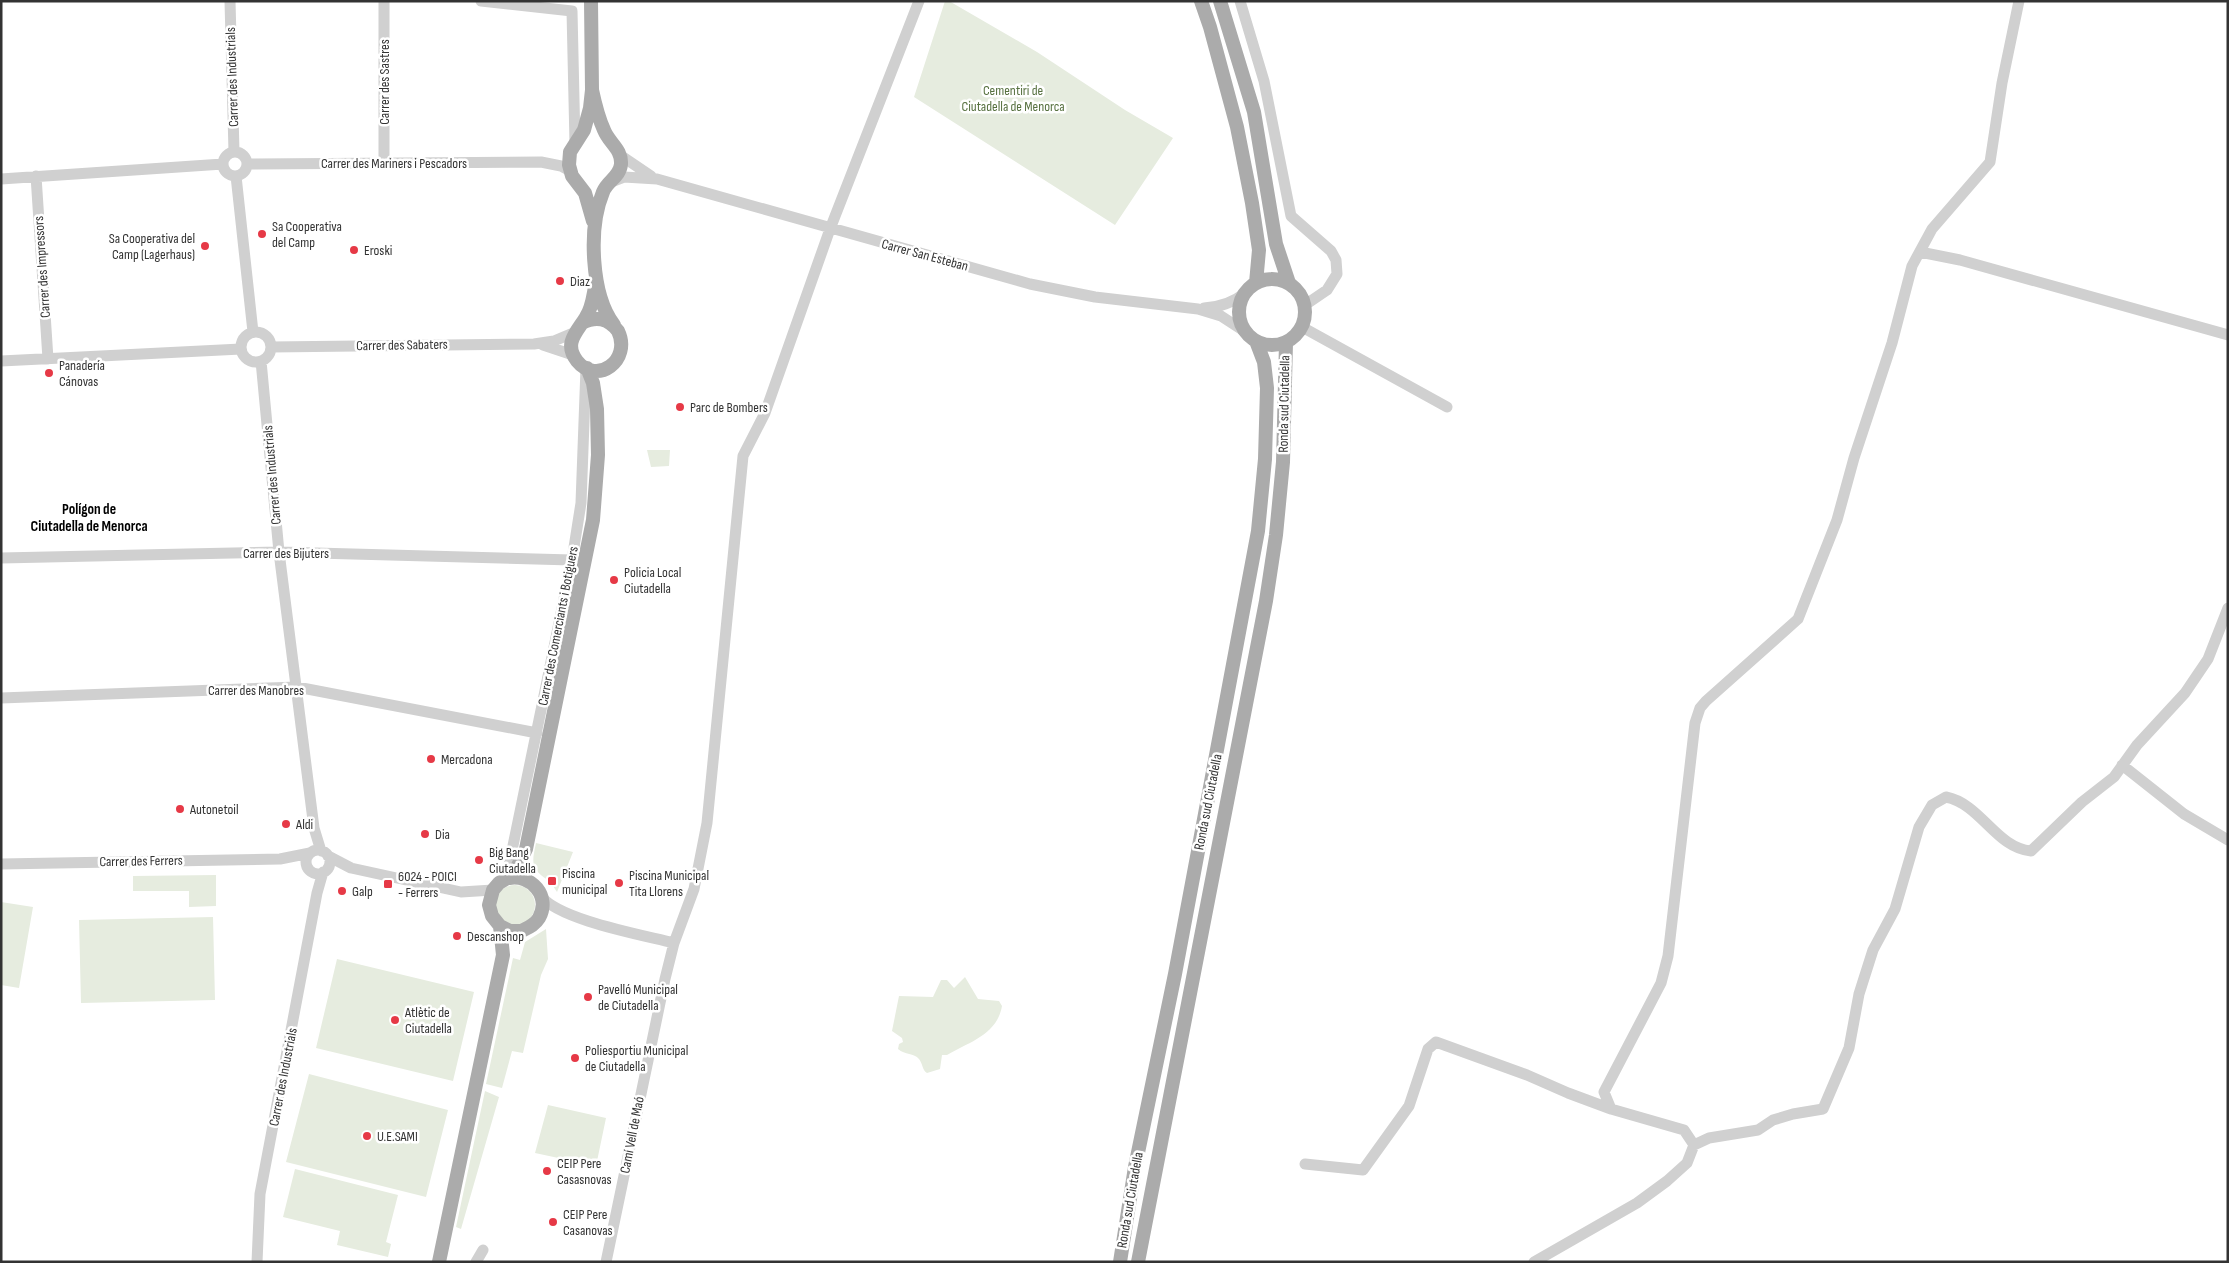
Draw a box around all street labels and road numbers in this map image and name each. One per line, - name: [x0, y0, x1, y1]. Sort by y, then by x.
- street label: Carrer des Industrials: [222, 27, 242, 127]
- street label: Carrer des Sastres: [376, 39, 393, 125]
- street label: Carrer des Mariners i Pescadors: [321, 155, 467, 172]
- street label: Carrer des Impressors: [30, 216, 54, 318]
- street label: Carrer San Esteban: [880, 235, 970, 275]
- street label: Carrer des Sabaters: [356, 336, 448, 354]
- street label: Ronda sud Ciutadella: [1275, 355, 1293, 453]
- street label: Carrer des Industrials: [259, 425, 285, 525]
- street label: Carrer des Bijuters: [243, 545, 329, 562]
- street label: Carrer des Comerciants i Botiguers: [534, 545, 582, 707]
- street label: Carrer des Manobres: [208, 682, 304, 699]
- street label: Ronda sud Ciutadella: [1190, 753, 1226, 851]
- street label: Carrer des Ferrers: [99, 852, 183, 870]
- street label: Carrer des Industrials: [265, 1026, 301, 1128]
- street label: Camí Vell de Maó: [616, 1095, 648, 1175]
- street label: Ronda sud Ciutadella: [1113, 1151, 1147, 1249]

